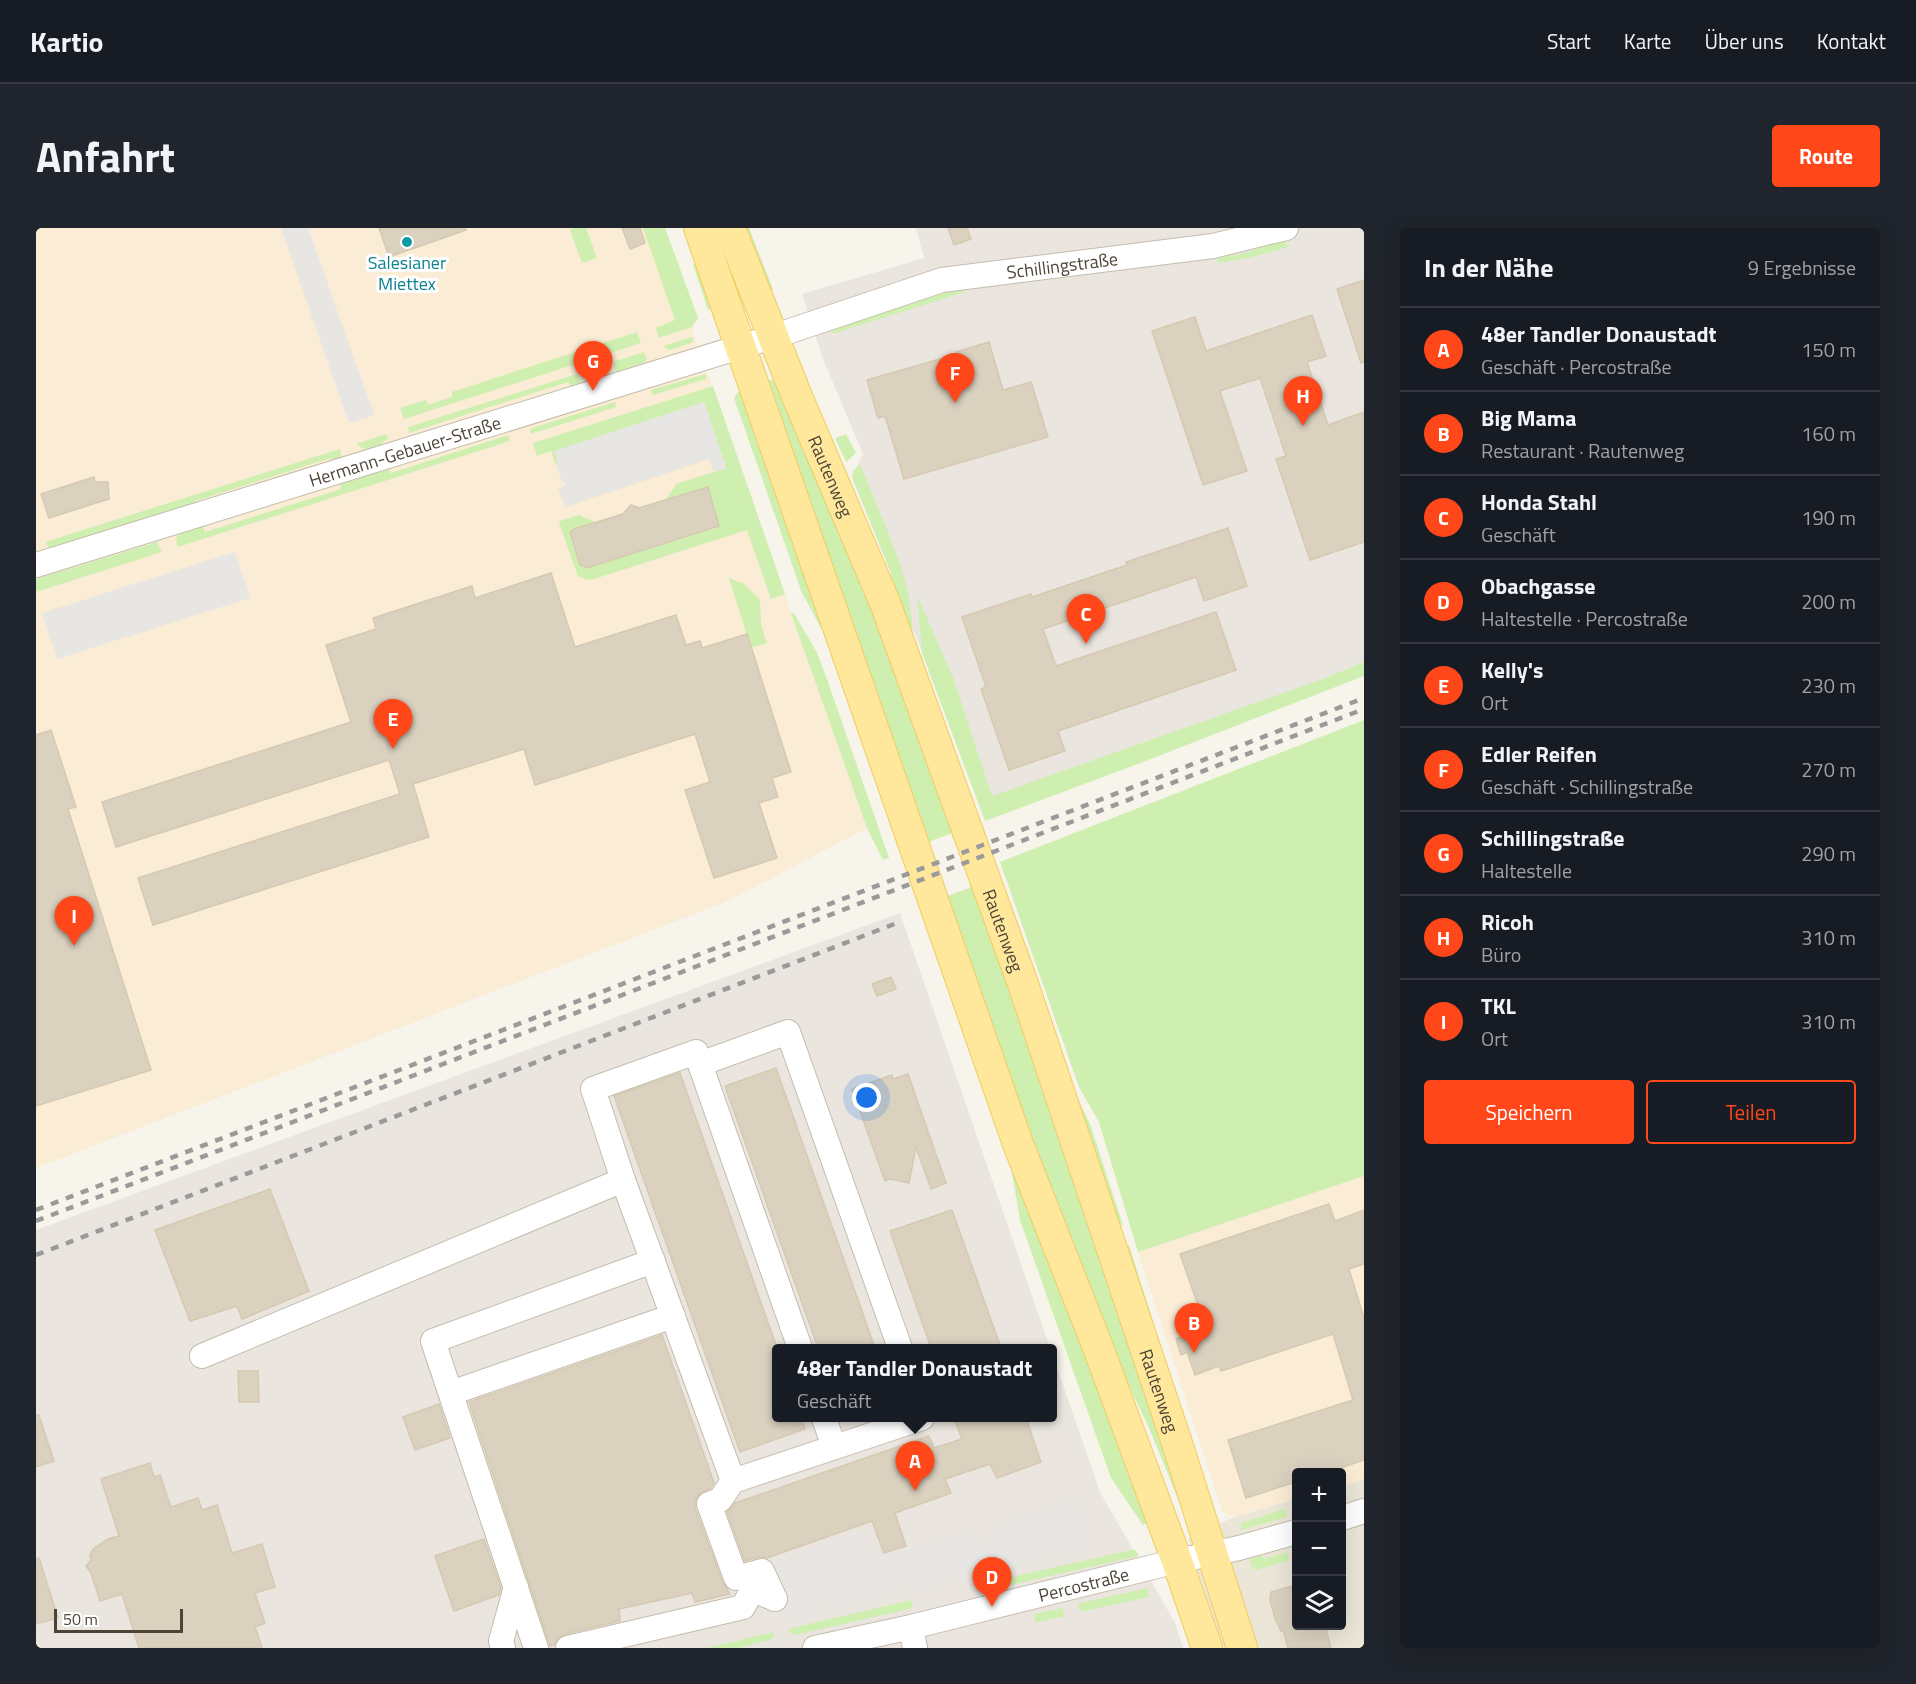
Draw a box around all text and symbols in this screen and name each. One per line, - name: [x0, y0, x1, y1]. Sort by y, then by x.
- text: Kartio: [30, 20, 104, 63]
- text: Start: [1547, 25, 1591, 57]
- text: Karte: [1624, 25, 1671, 57]
- text: Über uns: [1704, 25, 1784, 57]
- text: Kontakt: [1817, 25, 1886, 57]
- text: Anfahrt: [36, 124, 175, 188]
- button: Route: [1772, 125, 1880, 187]
- marker: Salesianer Miettex: [400, 235, 414, 249]
- street label: Schillingstraße: [1005, 245, 1119, 285]
- text: In der Nähe: [1424, 248, 1553, 287]
- place label: Salesianer Miettex: [368, 249, 446, 297]
- text: 9 Ergebnisse: [1748, 252, 1856, 283]
- text: 48er Tandler Donaustadt: [1481, 317, 1717, 351]
- text: A: [1437, 334, 1450, 365]
- text: 150 m: [1801, 334, 1856, 365]
- pin: G: [574, 342, 612, 391]
- text: Geschäft · Percostraße: [1481, 351, 1672, 382]
- pin: F: [936, 354, 974, 403]
- pin: H: [1284, 376, 1322, 426]
- text: Big Mama: [1481, 401, 1576, 435]
- street label: Hermann-Gebauer-Straße: [305, 408, 504, 493]
- text: B: [1437, 418, 1450, 449]
- text: 160 m: [1801, 418, 1856, 449]
- street label: Rautenweg: [802, 431, 860, 521]
- text: Restaurant · Rautenweg: [1481, 435, 1684, 466]
- text: Honda Stahl: [1481, 485, 1597, 519]
- text: C: [1438, 502, 1449, 533]
- text: 190 m: [1801, 502, 1856, 533]
- text: Geschäft: [1481, 519, 1556, 550]
- text: Obachgasse: [1481, 569, 1596, 603]
- text: D: [1437, 586, 1450, 617]
- text: 200 m: [1801, 586, 1856, 617]
- pin: C: [1066, 594, 1106, 644]
- text: Haltestelle · Percostraße: [1481, 603, 1688, 634]
- text: Kelly's: [1481, 653, 1543, 687]
- text: E: [1438, 670, 1449, 701]
- text: 230 m: [1801, 670, 1856, 701]
- text: Ort: [1481, 687, 1508, 718]
- pin: E: [374, 700, 412, 749]
- text: Edler Reifen: [1481, 737, 1597, 771]
- text: F: [1438, 754, 1449, 785]
- text: 270 m: [1801, 754, 1856, 785]
- text: Geschäft · Schillingstraße: [1481, 771, 1693, 802]
- text: Schillingstraße: [1481, 821, 1625, 855]
- text: G: [1437, 838, 1450, 869]
- text: 290 m: [1801, 838, 1856, 869]
- text: Haltestelle: [1481, 855, 1572, 886]
- street label: Rautenweg: [976, 885, 1031, 976]
- pin: I: [54, 896, 93, 946]
- text: Ricoh: [1481, 905, 1534, 939]
- text: H: [1437, 922, 1450, 953]
- text: 310 m: [1801, 922, 1856, 953]
- text: Büro: [1481, 939, 1521, 970]
- text: TKL: [1481, 989, 1516, 1023]
- text: I: [1441, 1006, 1446, 1037]
- text: 310 m: [1801, 1006, 1856, 1037]
- text: Ort: [1481, 1023, 1508, 1054]
- button: Speichern: [1424, 1080, 1634, 1144]
- button: Teilen: [1646, 1080, 1856, 1144]
- your location: [852, 1083, 881, 1112]
- pin: B: [1174, 1304, 1214, 1353]
- popup: [772, 1344, 1057, 1422]
- street label: Rautenweg: [1133, 1345, 1186, 1436]
- text: 48er Tandler Donaustadt: [797, 1351, 1032, 1385]
- text: Geschäft: [797, 1385, 872, 1416]
- pin: A: [896, 1442, 934, 1491]
- map controls: [1292, 1468, 1346, 1630]
- button: +: [1292, 1468, 1346, 1522]
- button: −: [1292, 1522, 1346, 1576]
- pin: D: [972, 1558, 1012, 1607]
- street label: Percostraße: [1035, 1560, 1132, 1608]
- button: layers: [1292, 1576, 1346, 1630]
- scale bar: [54, 1606, 183, 1634]
- text: 50 m: [63, 1607, 98, 1631]

